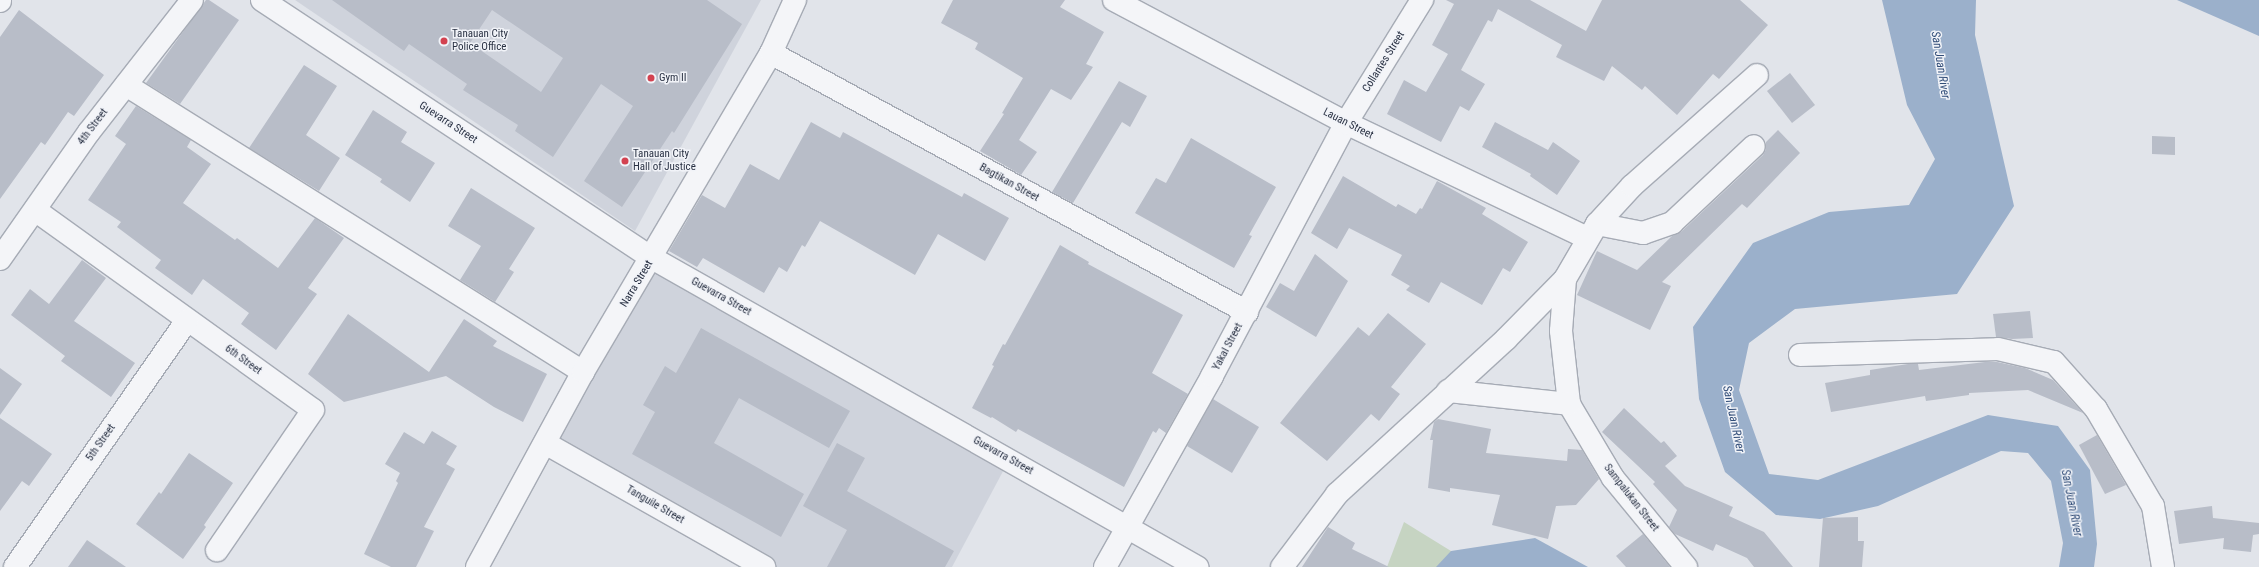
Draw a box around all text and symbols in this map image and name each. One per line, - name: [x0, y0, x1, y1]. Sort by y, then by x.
- place label: Tanauan City Police Office: [452, 28, 508, 54]
- street label: Collantes Street: [1360, 29, 1408, 95]
- water label: San Juan River: [1928, 30, 1952, 100]
- marker: Tanauan City Police Office: [439, 36, 449, 46]
- place label: Gym II: [659, 71, 686, 85]
- marker: Gym II: [646, 73, 656, 83]
- street label: Guevarra Street: [416, 99, 480, 147]
- street label: 4th Street: [75, 106, 111, 148]
- street label: Lauan Street: [1321, 106, 1375, 142]
- place label: Tanauan City Hall of Justice: [633, 148, 696, 174]
- marker: Tanauan City Hall of Justice: [620, 156, 630, 166]
- street label: Bagtikan Street: [977, 161, 1041, 205]
- street label: Narra Street: [618, 258, 656, 310]
- street label: Guevarra Street: [689, 275, 753, 319]
- street label: Yakal Street: [1210, 321, 1246, 373]
- street label: 6th Street: [222, 342, 264, 378]
- water label: San Juan River: [1719, 384, 1747, 454]
- street label: 5th Street: [83, 422, 119, 464]
- street label: Guevarra Street: [971, 434, 1035, 478]
- street label: Sampalukan Street: [1601, 462, 1661, 534]
- water label: San Juan River: [2057, 468, 2085, 538]
- street label: Tanguile Street: [624, 483, 686, 527]

